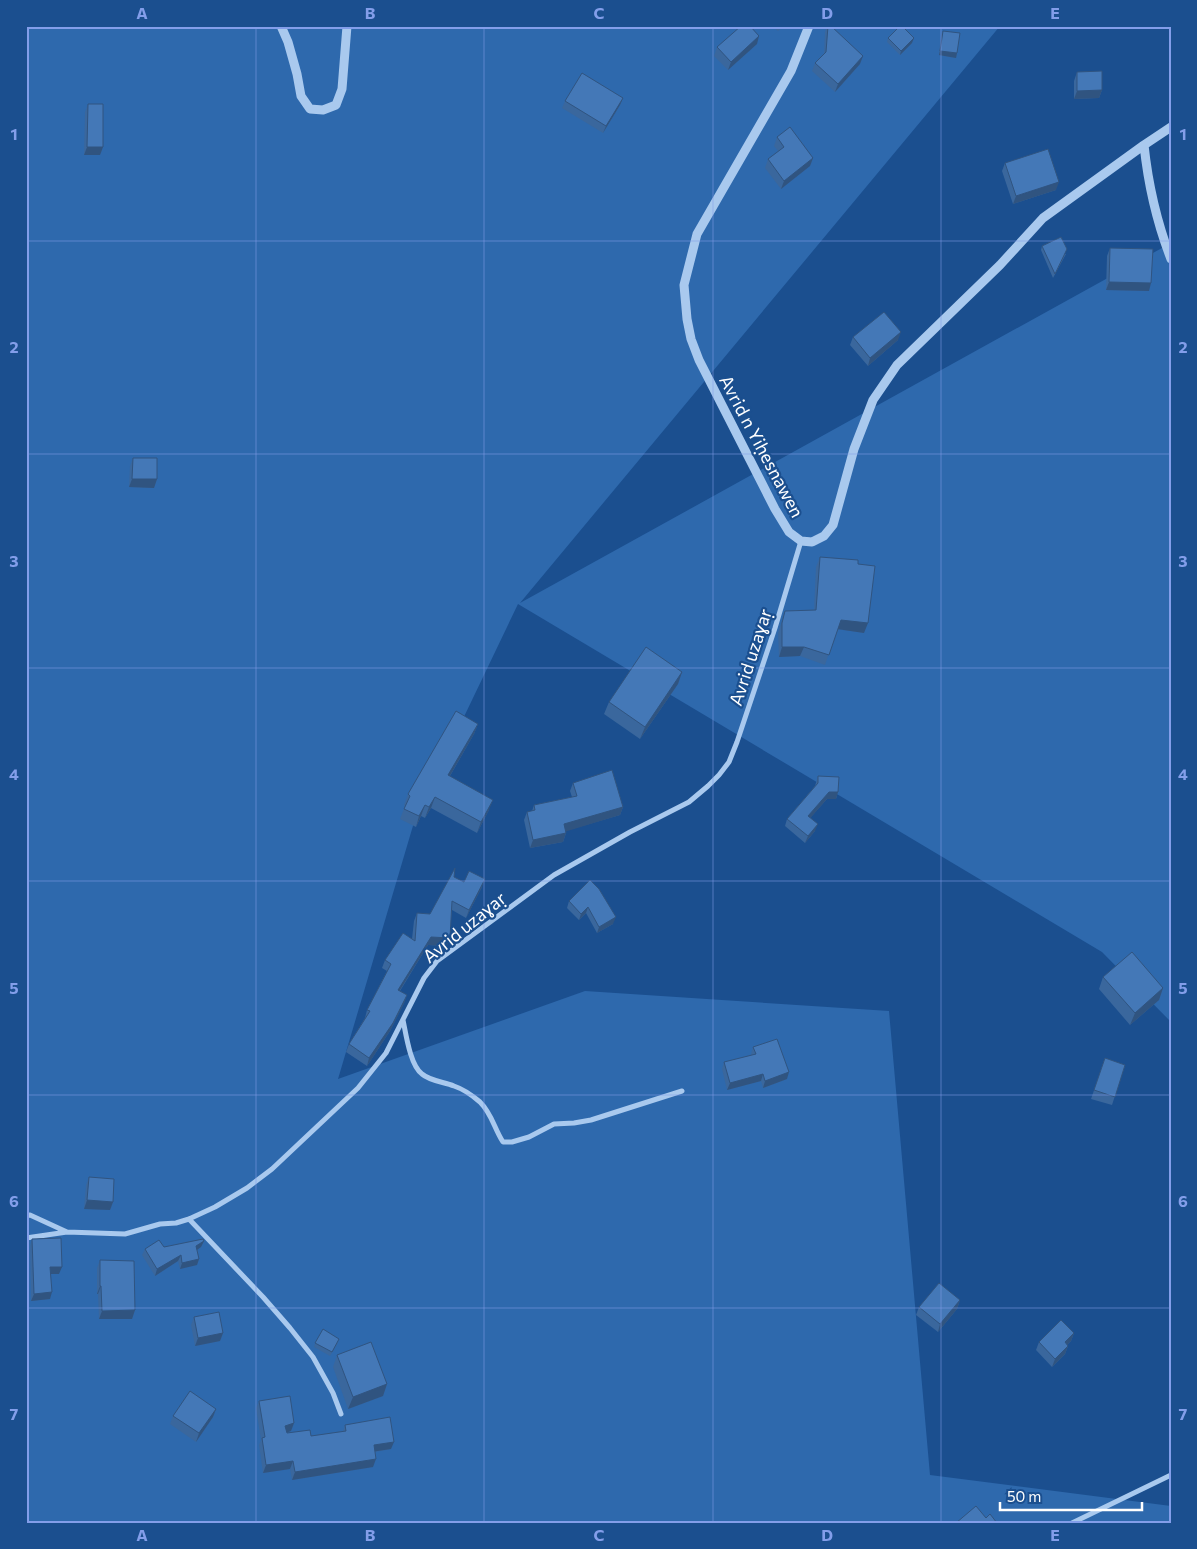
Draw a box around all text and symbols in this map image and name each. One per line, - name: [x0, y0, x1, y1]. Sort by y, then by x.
- text: A: [136, 3, 148, 22]
- text: B: [365, 3, 376, 22]
- text: C: [594, 3, 605, 22]
- text: D: [821, 3, 833, 22]
- text: E: [1050, 3, 1060, 22]
- text: 1: [10, 124, 18, 143]
- text: 1: [1179, 124, 1187, 143]
- text: 2: [9, 337, 19, 356]
- text: 2: [1178, 337, 1188, 356]
- street label: Avrid n Yiḥesnawen: [715, 371, 809, 521]
- text: 3: [9, 551, 19, 570]
- text: 3: [1178, 551, 1188, 570]
- street label: Avrid uzaɣaṛ: [724, 606, 776, 708]
- text: 4: [9, 764, 19, 783]
- text: 4: [1178, 764, 1188, 783]
- street label: Avrid uzaɣaṛ: [418, 887, 510, 967]
- text: 5: [9, 978, 19, 997]
- text: 5: [1178, 978, 1188, 997]
- text: 6: [9, 1191, 19, 1210]
- text: 6: [1178, 1191, 1188, 1210]
- text: 7: [10, 1404, 19, 1423]
- text: 7: [1179, 1404, 1188, 1423]
- scale bar: [1000, 1479, 1142, 1511]
- text: 50 m: [1007, 1487, 1041, 1505]
- text: A: [136, 1525, 148, 1544]
- text: B: [365, 1525, 376, 1544]
- text: C: [594, 1525, 605, 1544]
- text: D: [821, 1525, 833, 1544]
- text: E: [1050, 1525, 1060, 1544]

